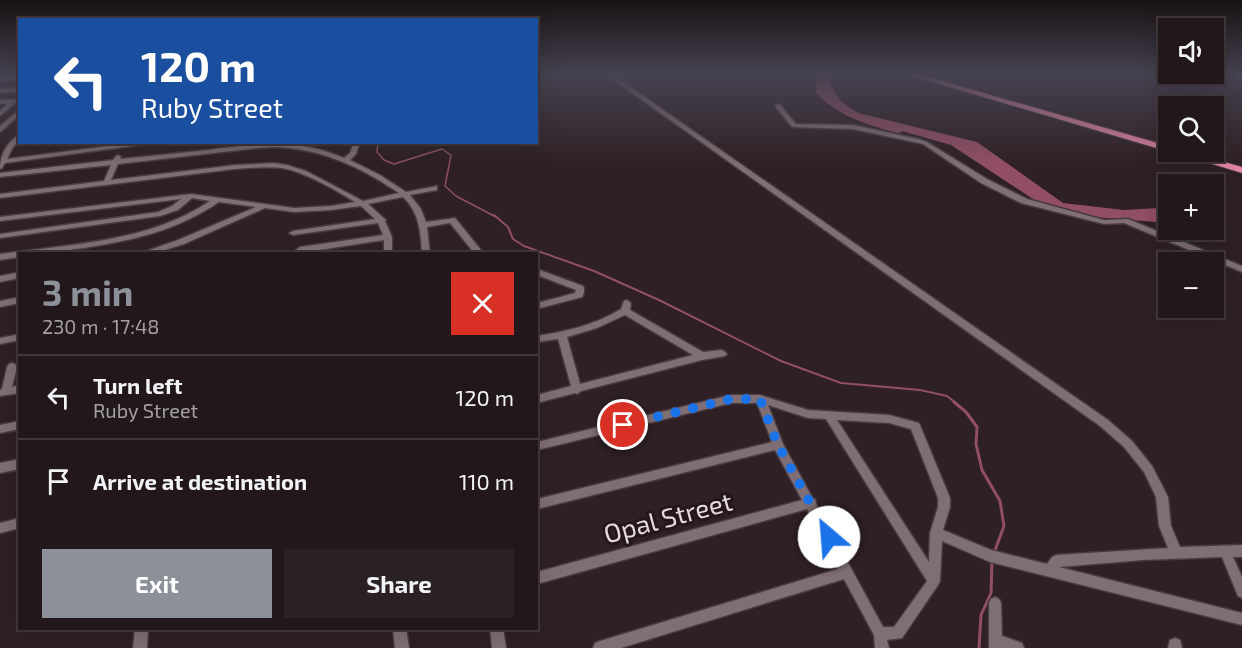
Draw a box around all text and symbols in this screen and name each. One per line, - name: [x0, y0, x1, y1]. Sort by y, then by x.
- map controls: [1158, 18, 1224, 318]
- button: sound: [1158, 18, 1224, 84]
- text: 120 m: [141, 40, 256, 90]
- icon: left: [42, 42, 120, 120]
- text: Ruby Street: [141, 91, 283, 123]
- button: search: [1158, 96, 1224, 162]
- button: +: [1158, 174, 1224, 240]
- button: −: [1158, 252, 1224, 318]
- text: 3 min: [42, 270, 133, 313]
- button: close: [451, 272, 514, 335]
- text: 230 m · 17:48: [42, 314, 159, 338]
- text: Turn left: [93, 372, 182, 398]
- icon: left: [42, 381, 75, 414]
- text: 120 m: [455, 384, 514, 410]
- text: Ruby Street: [93, 398, 198, 422]
- pin: [597, 399, 648, 450]
- icon: arrive: [606, 408, 639, 441]
- icon: arrive: [42, 465, 75, 498]
- text: Arrive at destination: [93, 468, 307, 494]
- text: 110 m: [459, 468, 514, 494]
- street label: Opal Street: [600, 484, 735, 549]
- position arrow: [797, 505, 861, 569]
- button: Exit: [42, 549, 272, 618]
- button: Share: [284, 549, 514, 618]

